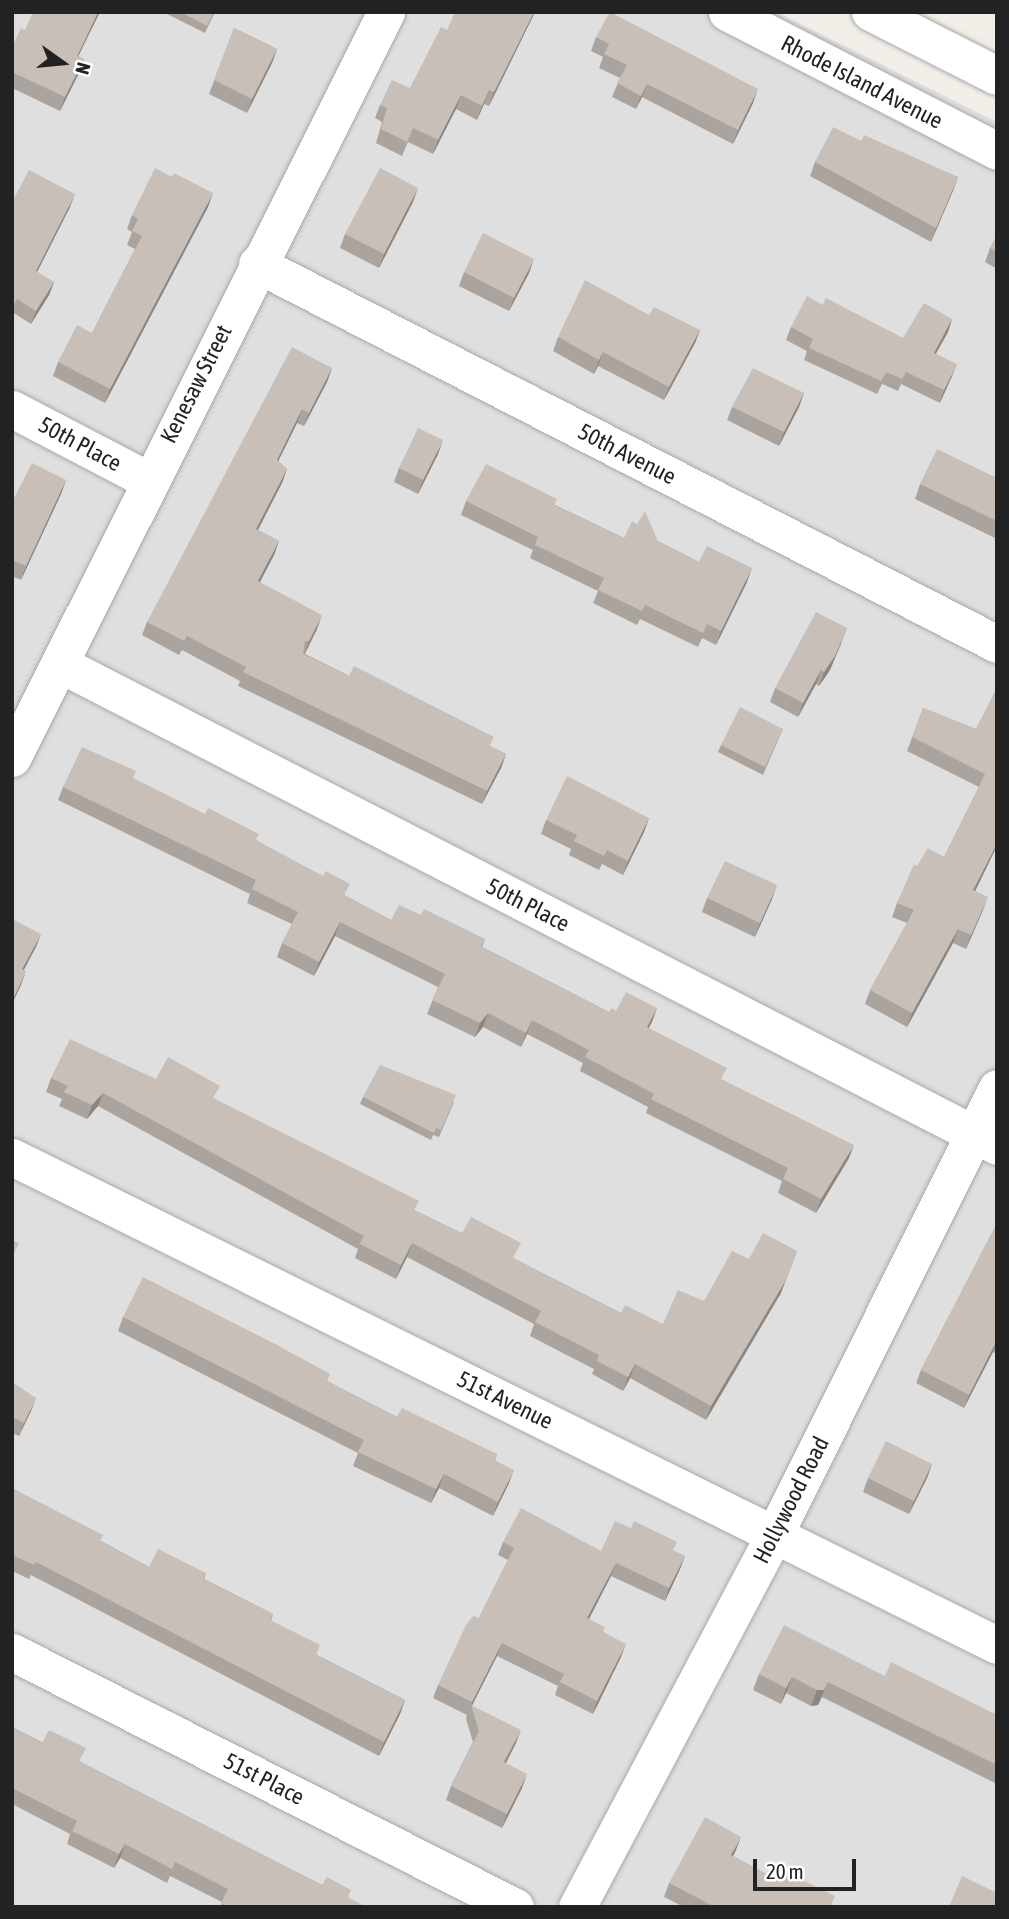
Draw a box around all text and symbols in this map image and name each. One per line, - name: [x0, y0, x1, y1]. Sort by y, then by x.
- north arrow: [28, 28, 98, 98]
- street label: Rhode Island Avenue: [777, 29, 947, 135]
- text: N: [71, 60, 95, 77]
- street label: Kenesaw Street: [154, 320, 238, 448]
- street label: 50th Place: [34, 411, 126, 477]
- street label: 50th Avenue: [573, 418, 681, 490]
- street label: 50th Place: [482, 872, 574, 938]
- street label: 51st Avenue: [453, 1365, 557, 1435]
- street label: Hollywood Road: [747, 1432, 835, 1568]
- street label: 51st Place: [219, 1747, 309, 1811]
- scale bar: [757, 1846, 860, 1890]
- text: 20 m: [766, 1859, 804, 1883]

